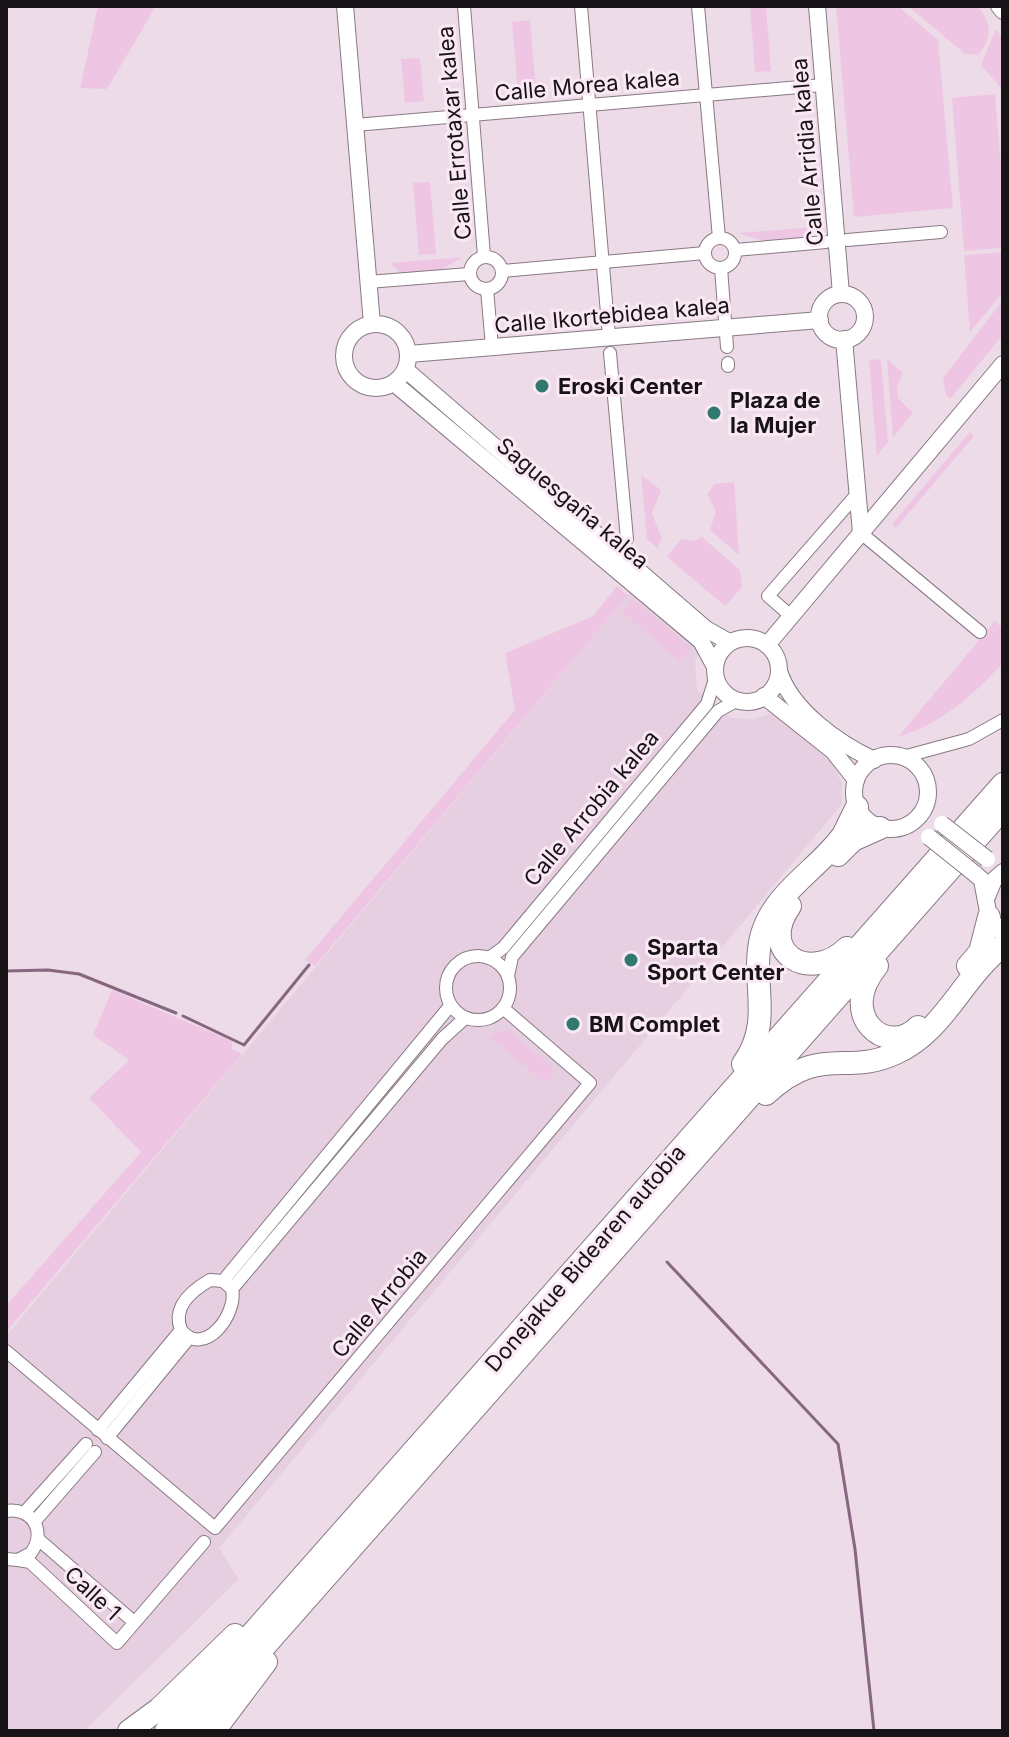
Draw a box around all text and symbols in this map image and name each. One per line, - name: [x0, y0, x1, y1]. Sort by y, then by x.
- street label: Calle Errotaxar kalea: [432, 25, 476, 241]
- street label: Calle Arridia kalea: [786, 57, 828, 247]
- street label: Calle Morea kalea: [493, 64, 681, 106]
- street label: Calle Ikortebidea kalea: [493, 292, 731, 338]
- place label: Eroski Center: [558, 373, 703, 399]
- marker: Eroski Center: [533, 377, 551, 395]
- place label: Plaza de la Mujer: [730, 387, 821, 438]
- marker: Plaza de la Mujer: [705, 404, 723, 422]
- street label: Saguesgaña kalea: [492, 432, 654, 574]
- street label: Calle Arrobia kalea: [518, 725, 664, 891]
- place label: Sparta Sport Center: [647, 934, 784, 985]
- marker: Sparta Sport Center: [622, 951, 640, 969]
- place label: BM Complet: [589, 1011, 720, 1037]
- marker: BM Complet: [564, 1015, 582, 1033]
- street label: Donejakue Bidearen autobia: [479, 1139, 691, 1377]
- street label: Calle Arrobia: [326, 1243, 432, 1363]
- street label: Calle 1: [60, 1561, 126, 1625]

